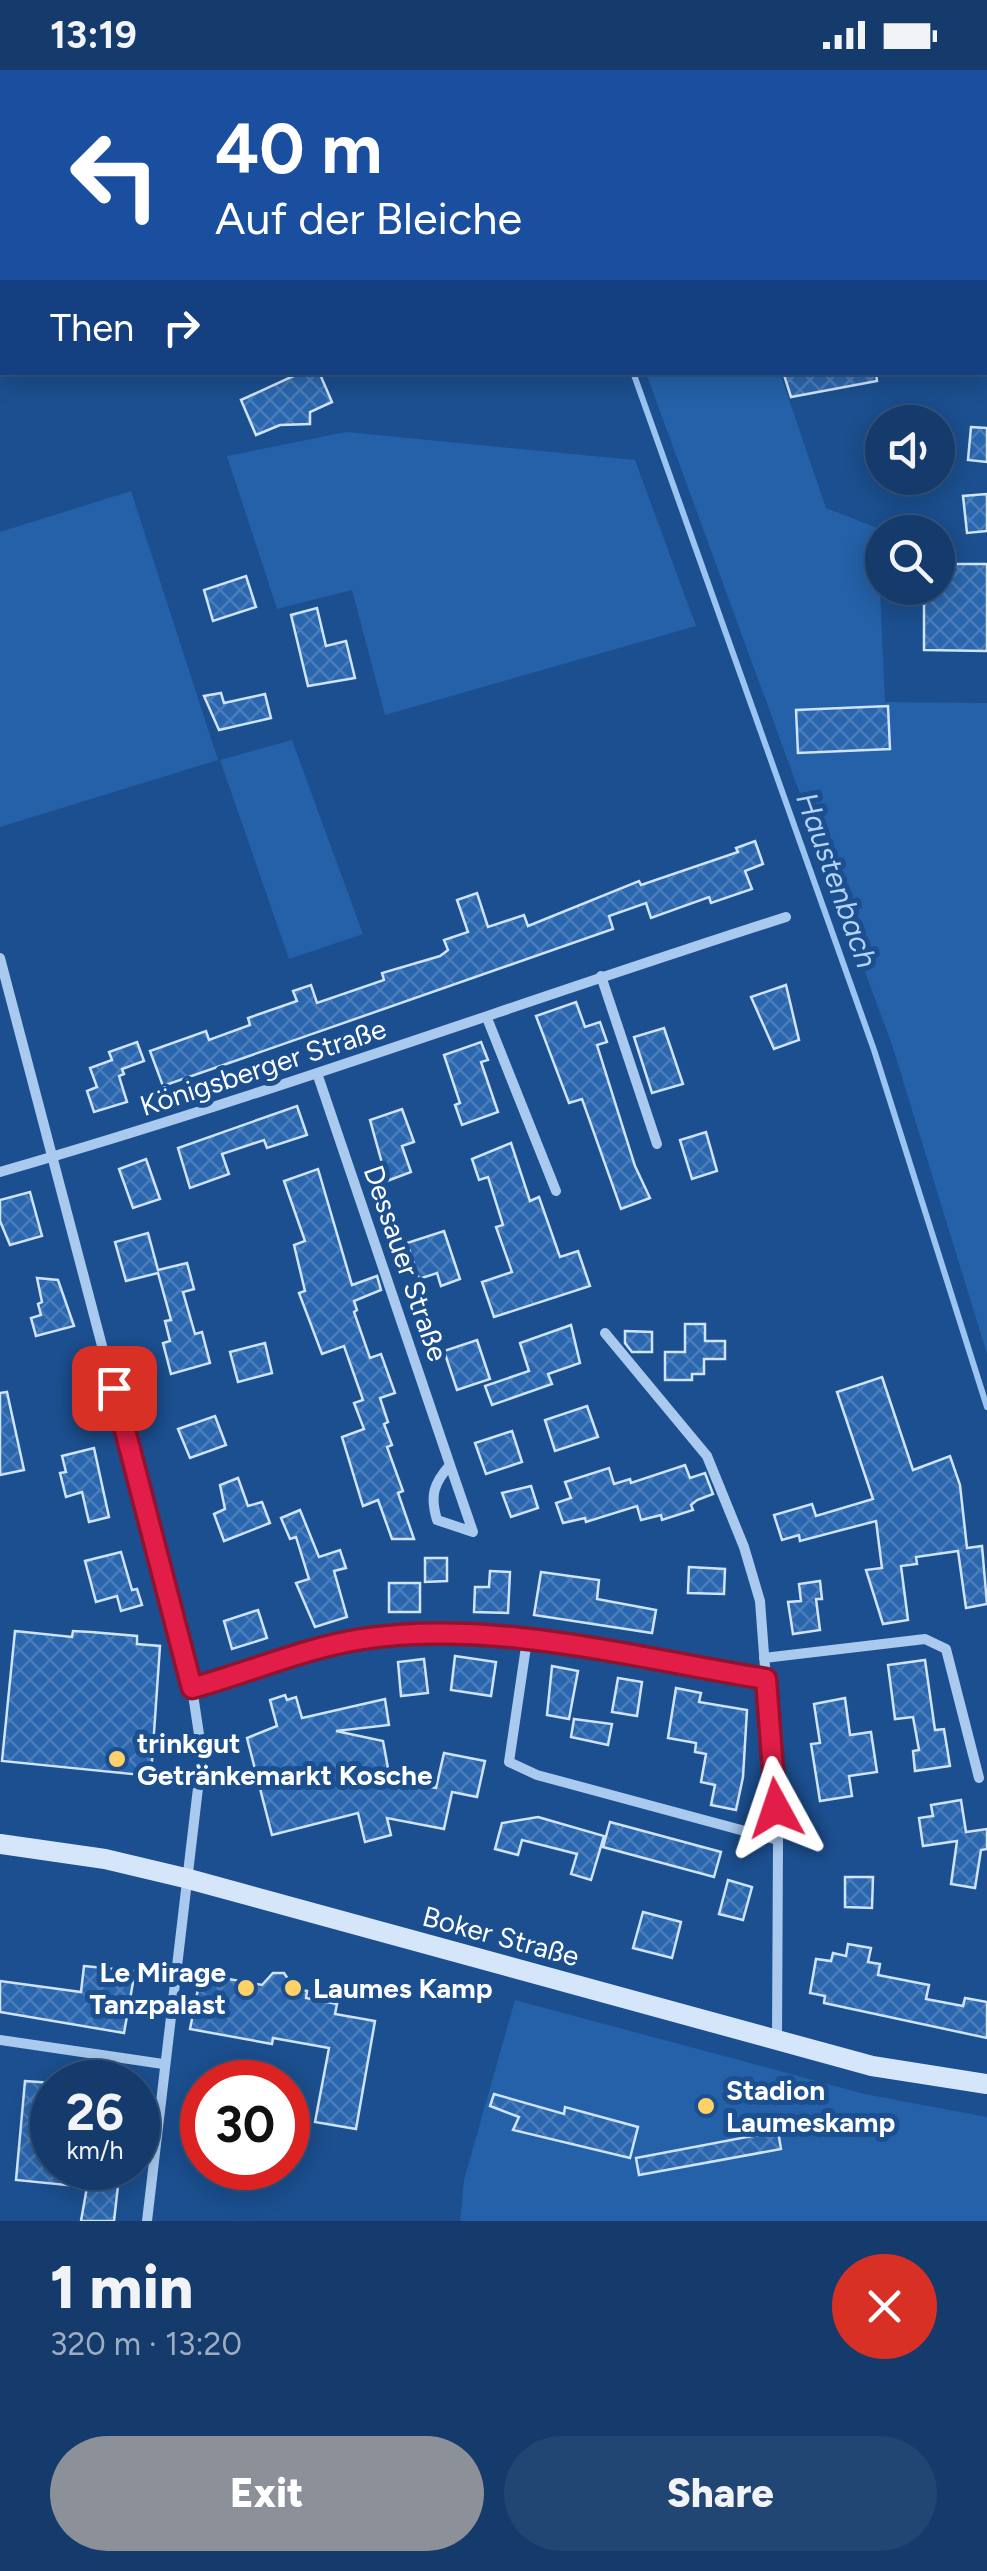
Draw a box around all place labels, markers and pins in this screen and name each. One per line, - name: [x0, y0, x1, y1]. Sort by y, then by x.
- pin: [72, 1346, 157, 1431]
- place label: trinkgut Getränkemarkt Kosche: [137, 1726, 433, 1792]
- marker: trinkgut Getränkemarkt Kosche: [106, 1748, 128, 1770]
- place label: Le Mirage Tanzpalast: [89, 1955, 226, 2021]
- place label: Laumes Kamp: [313, 1971, 492, 2005]
- marker: Le Mirage Tanzpalast: [235, 1977, 257, 1999]
- marker: Laumes Kamp: [282, 1977, 304, 1999]
- place label: Stadion Laumeskamp: [726, 2073, 895, 2139]
- marker: Stadion Laumeskamp: [695, 2095, 717, 2117]

